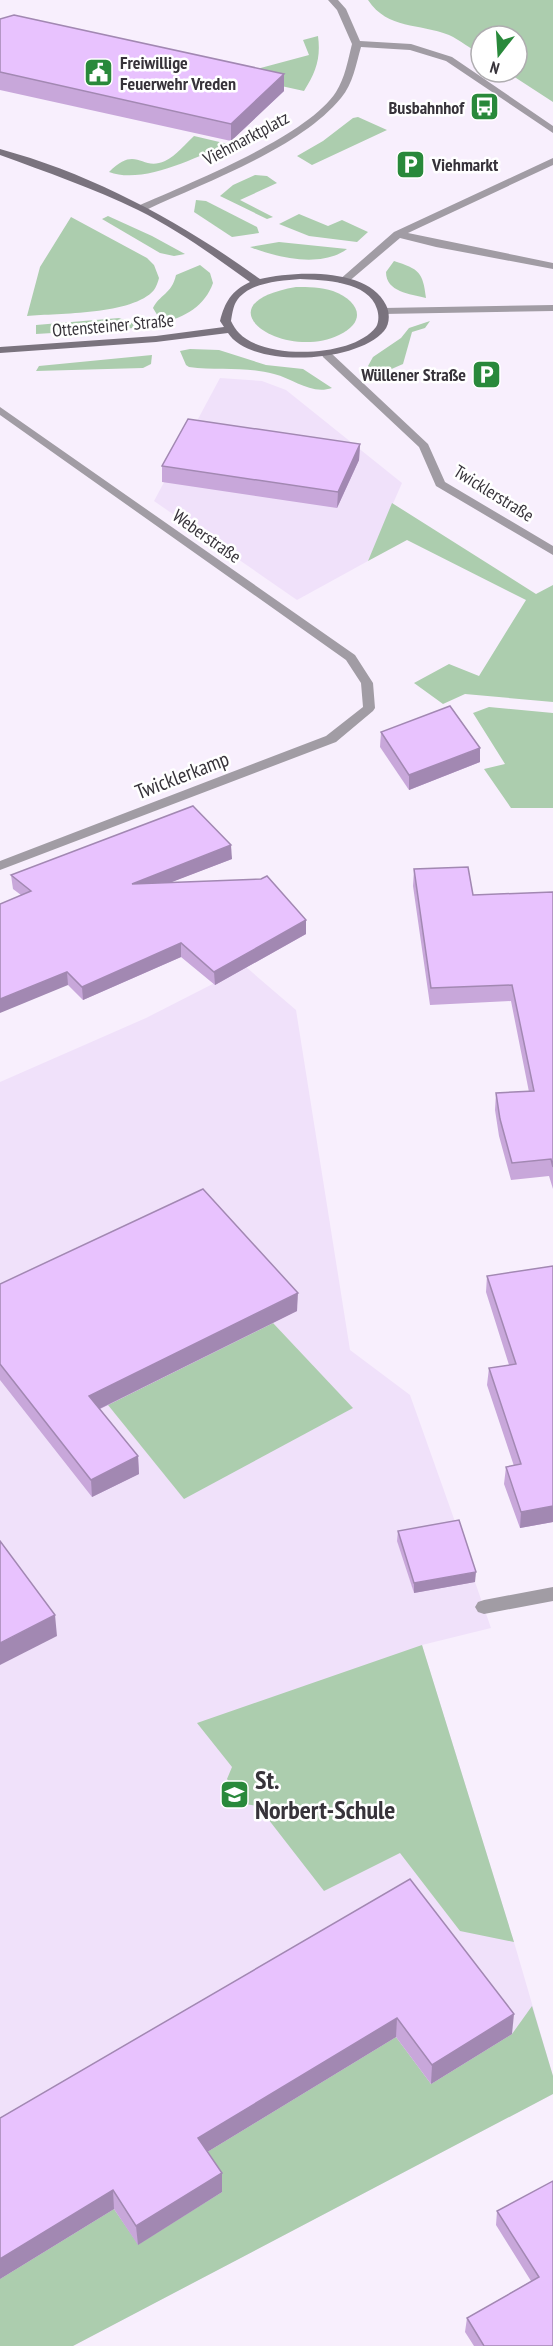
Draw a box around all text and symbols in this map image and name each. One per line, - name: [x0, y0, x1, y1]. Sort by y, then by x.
- north arrow: [469, 24, 529, 84]
- place label: Freiwillige Feuerwehr Vreden: [120, 51, 236, 95]
- public building icon: Freiwillige Feuerwehr Vreden: [83, 56, 115, 88]
- text: N: [488, 58, 502, 79]
- bus stop icon: Busbahnhof: [469, 91, 501, 123]
- place label: Busbahnhof: [389, 96, 465, 119]
- street label: Viehmarktplatz: [198, 106, 293, 171]
- parking icon: Viehmarkt: [395, 148, 427, 180]
- place label: Viehmarkt: [431, 153, 499, 176]
- street label: Ottensteiner Straße: [51, 308, 175, 342]
- parking icon: Wüllener Straße: [471, 358, 503, 390]
- place label: Wüllener Straße: [360, 363, 466, 386]
- street label: Twicklerstraße: [450, 459, 538, 527]
- street label: Weberstraße: [168, 504, 246, 568]
- street label: Twicklerkamp: [131, 745, 233, 805]
- place label: St. Norbert-Schule: [255, 1763, 395, 1826]
- school or university icon: St. Norbert-Schule: [218, 1778, 250, 1810]

